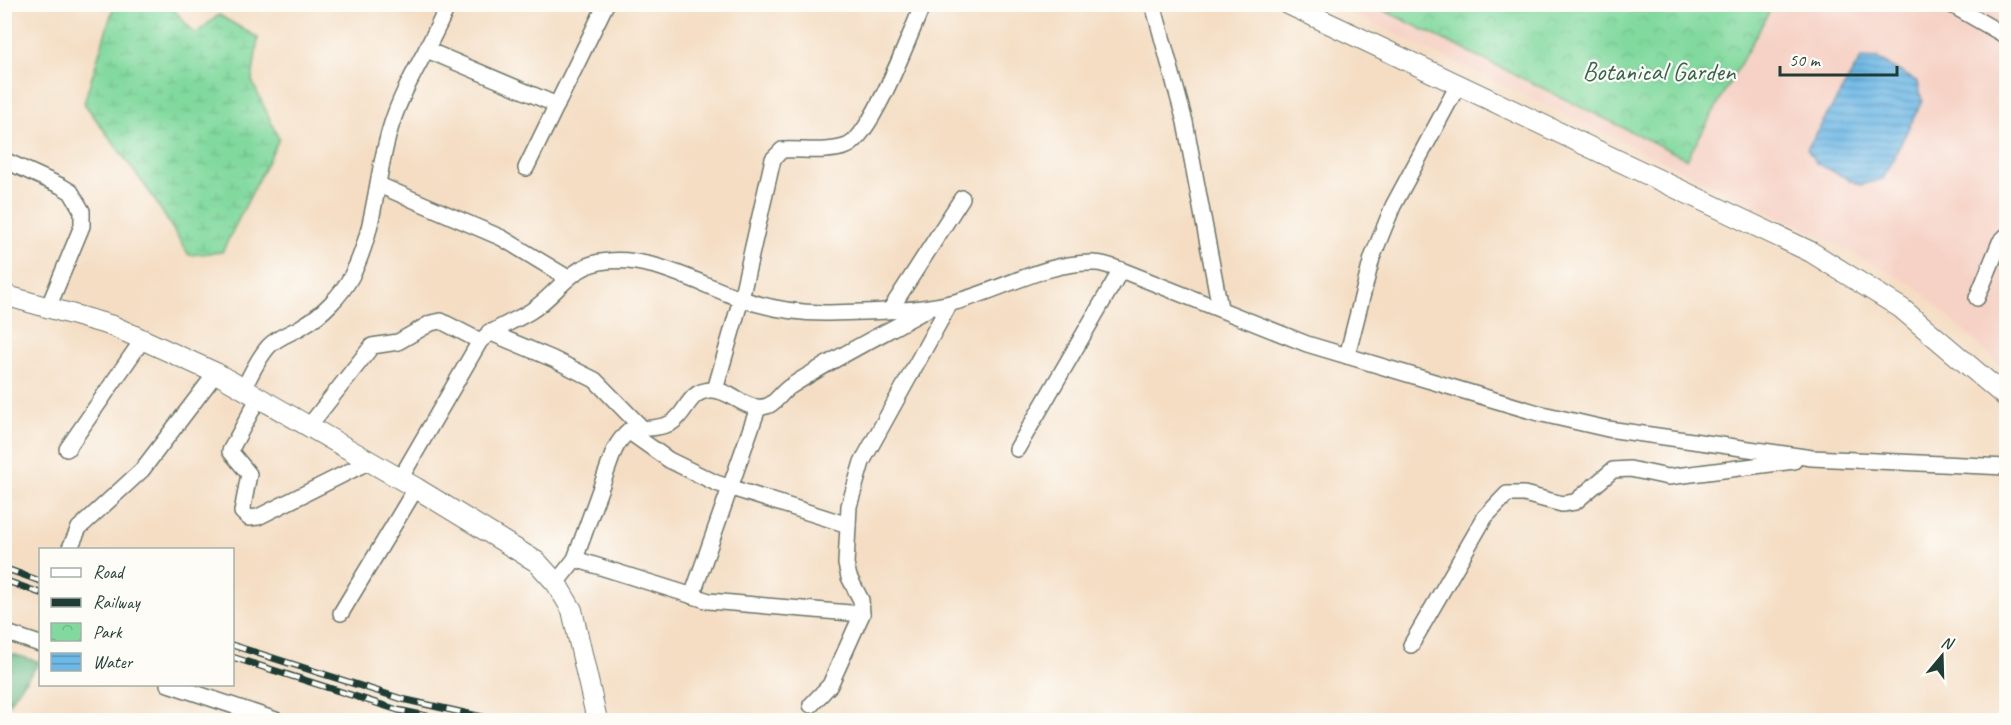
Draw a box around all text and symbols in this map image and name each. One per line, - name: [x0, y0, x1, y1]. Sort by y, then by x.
- scale bar: [1780, 39, 1897, 77]
- text: 50 m: [1789, 49, 1822, 71]
- park label: Botanical Garden: [1583, 55, 1737, 88]
- legend: [39, 548, 234, 686]
- text: Road: [93, 561, 126, 583]
- text: Railway: [93, 591, 141, 613]
- text: Park: [93, 621, 123, 643]
- north arrow: [1912, 626, 1972, 686]
- text: N: [1939, 632, 1957, 655]
- text: Water: [93, 651, 134, 673]

